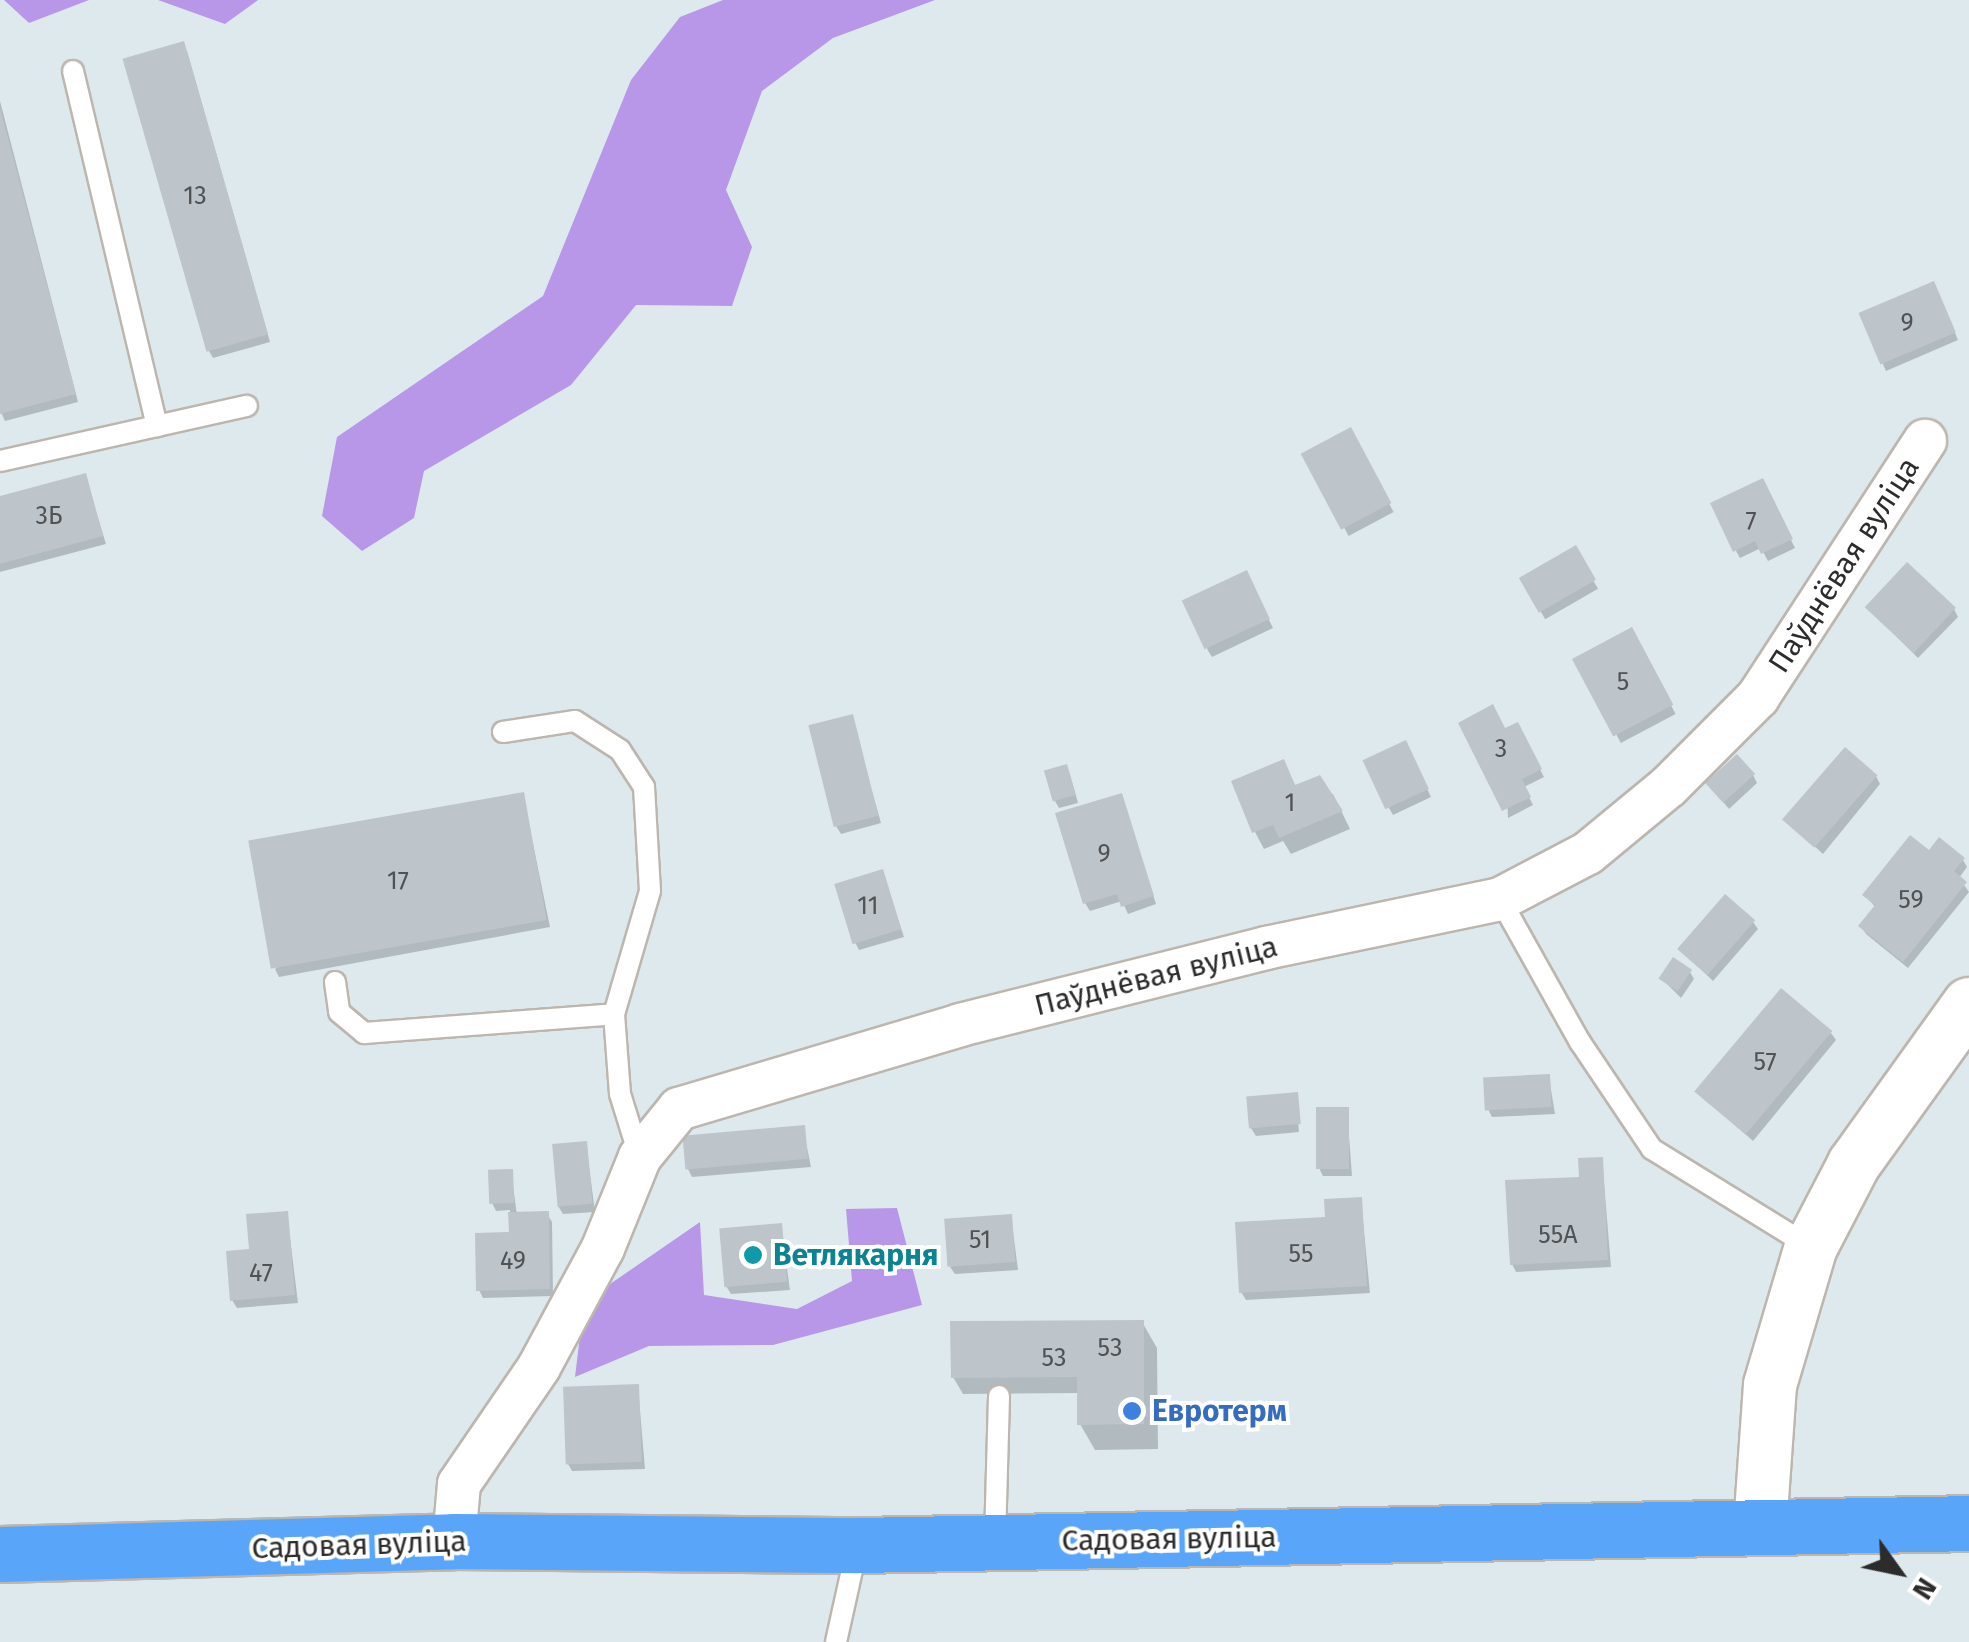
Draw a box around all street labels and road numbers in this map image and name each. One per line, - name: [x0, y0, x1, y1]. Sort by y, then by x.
- street label: Паўднёвая вуліца: [1761, 451, 1927, 679]
- street label: Паўднёвая вуліца: [1031, 928, 1281, 1024]
- street label: Садовая вуліца: [1061, 1519, 1277, 1559]
- street label: Садовая вуліца: [251, 1523, 467, 1567]

